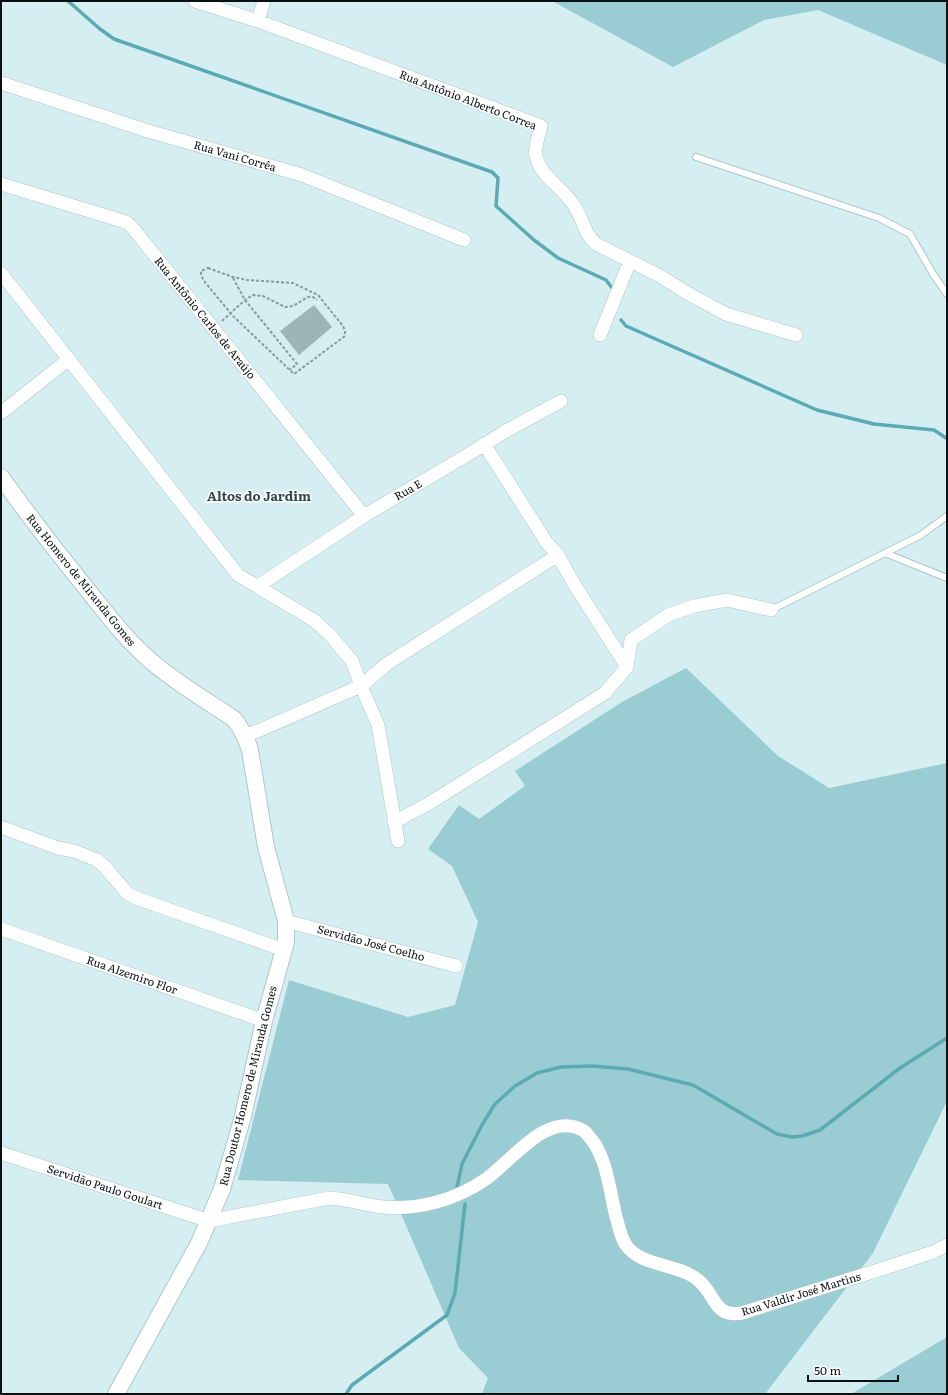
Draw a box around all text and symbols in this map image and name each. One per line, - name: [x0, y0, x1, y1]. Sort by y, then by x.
- street label: Rua Antônio Alberto Correa: [397, 65, 539, 133]
- street label: Rua Vani Corrêa: [192, 136, 278, 174]
- street label: Rua Antônio Carlos de Araújo: [151, 253, 260, 382]
- street label: Rua E: [391, 475, 424, 503]
- district label: Altos do Jardim: [207, 486, 311, 505]
- street label: Rua Homero de Miranda Gomes: [23, 510, 140, 649]
- street label: Servidão José Coelho: [316, 920, 427, 964]
- street label: Rua Alzemiro Flor: [85, 951, 181, 997]
- street label: Rua Doutor Homero de Miranda Gomes: [214, 984, 280, 1187]
- street label: Servidão Paulo Goulart: [45, 1160, 166, 1213]
- street label: Rua Valdir José Martins: [739, 1267, 862, 1319]
- scale bar: [808, 1357, 898, 1383]
- text: 50 m: [814, 1361, 841, 1379]

